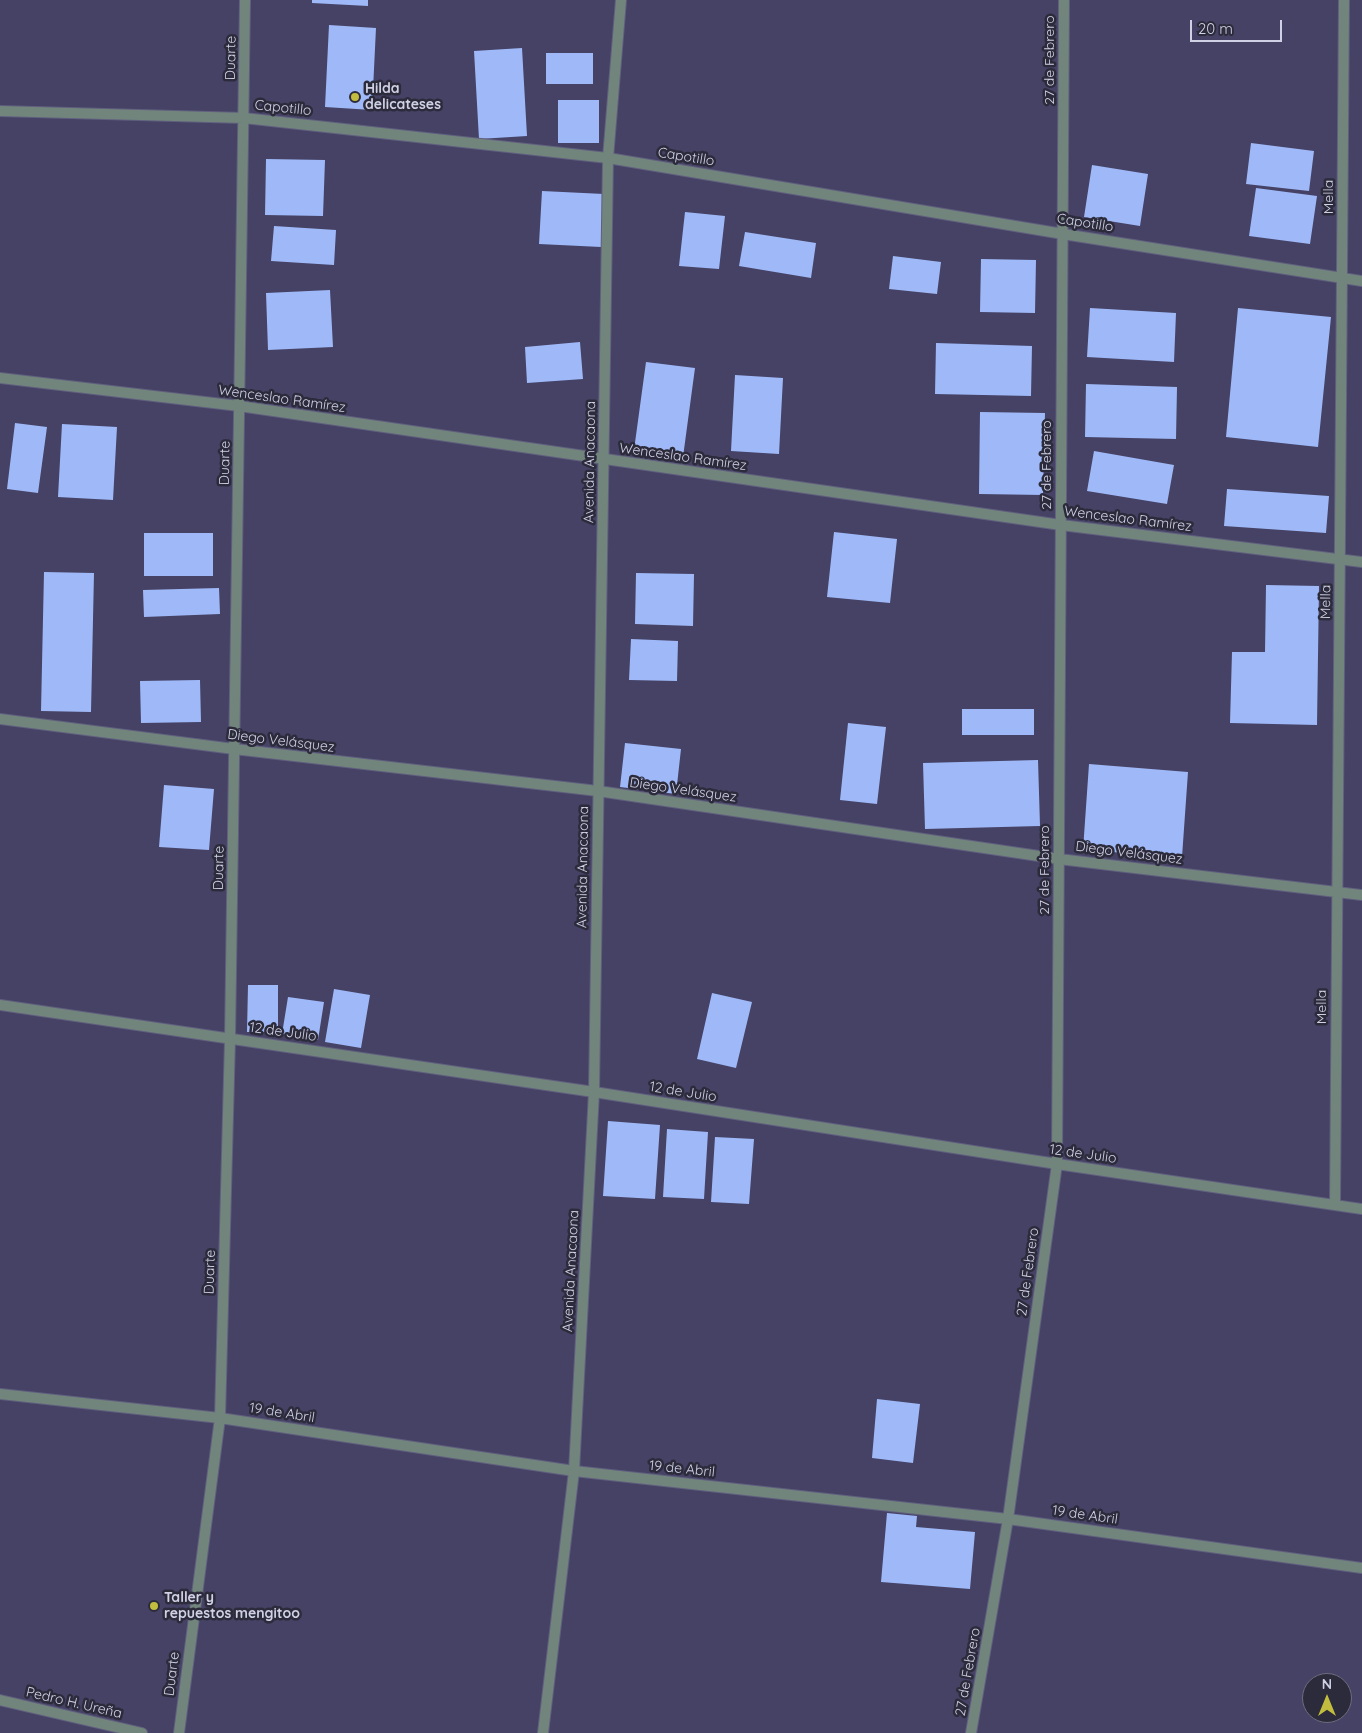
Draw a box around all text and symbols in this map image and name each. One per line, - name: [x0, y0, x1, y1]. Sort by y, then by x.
- scale bar: [1192, 10, 1284, 42]
- street label: 27 de Febrero: [1042, 15, 1058, 105]
- text: 20 m: [1198, 19, 1233, 38]
- street label: Duarte: [222, 36, 240, 80]
- place label: Hilda delicateses: [365, 81, 441, 114]
- marker: Hilda delicateses: [349, 91, 361, 103]
- street label: Capotillo: [254, 97, 312, 119]
- street label: Capotillo: [657, 144, 715, 170]
- street label: Mella: [1321, 180, 1337, 214]
- street label: Capotillo: [1056, 210, 1114, 236]
- street label: Wenceslao Ramírez: [217, 382, 347, 416]
- street label: Avenida Anacaona: [581, 401, 599, 523]
- street label: 27 de Febrero: [1039, 420, 1055, 510]
- street label: Wenceslao Ramírez: [618, 440, 748, 474]
- street label: Duarte: [216, 441, 234, 485]
- street label: Wenceslao Ramírez: [1063, 503, 1193, 535]
- street label: Mella: [1317, 585, 1335, 619]
- street label: Diego Velásquez: [226, 726, 336, 756]
- street label: Diego Velásquez: [628, 774, 738, 806]
- street label: Avenida Anacaona: [574, 806, 592, 928]
- street label: 27 de Febrero: [1037, 825, 1053, 915]
- street label: Diego Velásquez: [1074, 838, 1184, 868]
- street label: Duarte: [210, 846, 228, 890]
- street label: Mella: [1314, 990, 1330, 1024]
- street label: 12 de Julio: [248, 1019, 318, 1045]
- street label: 12 de Julio: [648, 1078, 718, 1106]
- street label: 12 de Julio: [1048, 1141, 1118, 1167]
- street label: Avenida Anacaona: [559, 1210, 583, 1332]
- street label: 27 de Febrero: [1013, 1227, 1043, 1317]
- street label: Duarte: [201, 1249, 219, 1295]
- street label: 19 de Abril: [248, 1400, 316, 1426]
- street label: 19 de Abril: [648, 1457, 716, 1481]
- street label: 19 de Abril: [1051, 1502, 1119, 1528]
- place label: Taller y repuestos mengitoo: [164, 1590, 300, 1622]
- marker: Taller y repuestos mengitoo: [148, 1600, 160, 1612]
- street label: 27 de Febrero: [952, 1627, 984, 1717]
- street label: Duarte: [161, 1651, 183, 1697]
- north arrow: [1302, 1673, 1352, 1723]
- text: N: [1322, 1675, 1332, 1693]
- street label: Pedro H. Ureña: [24, 1684, 124, 1722]

